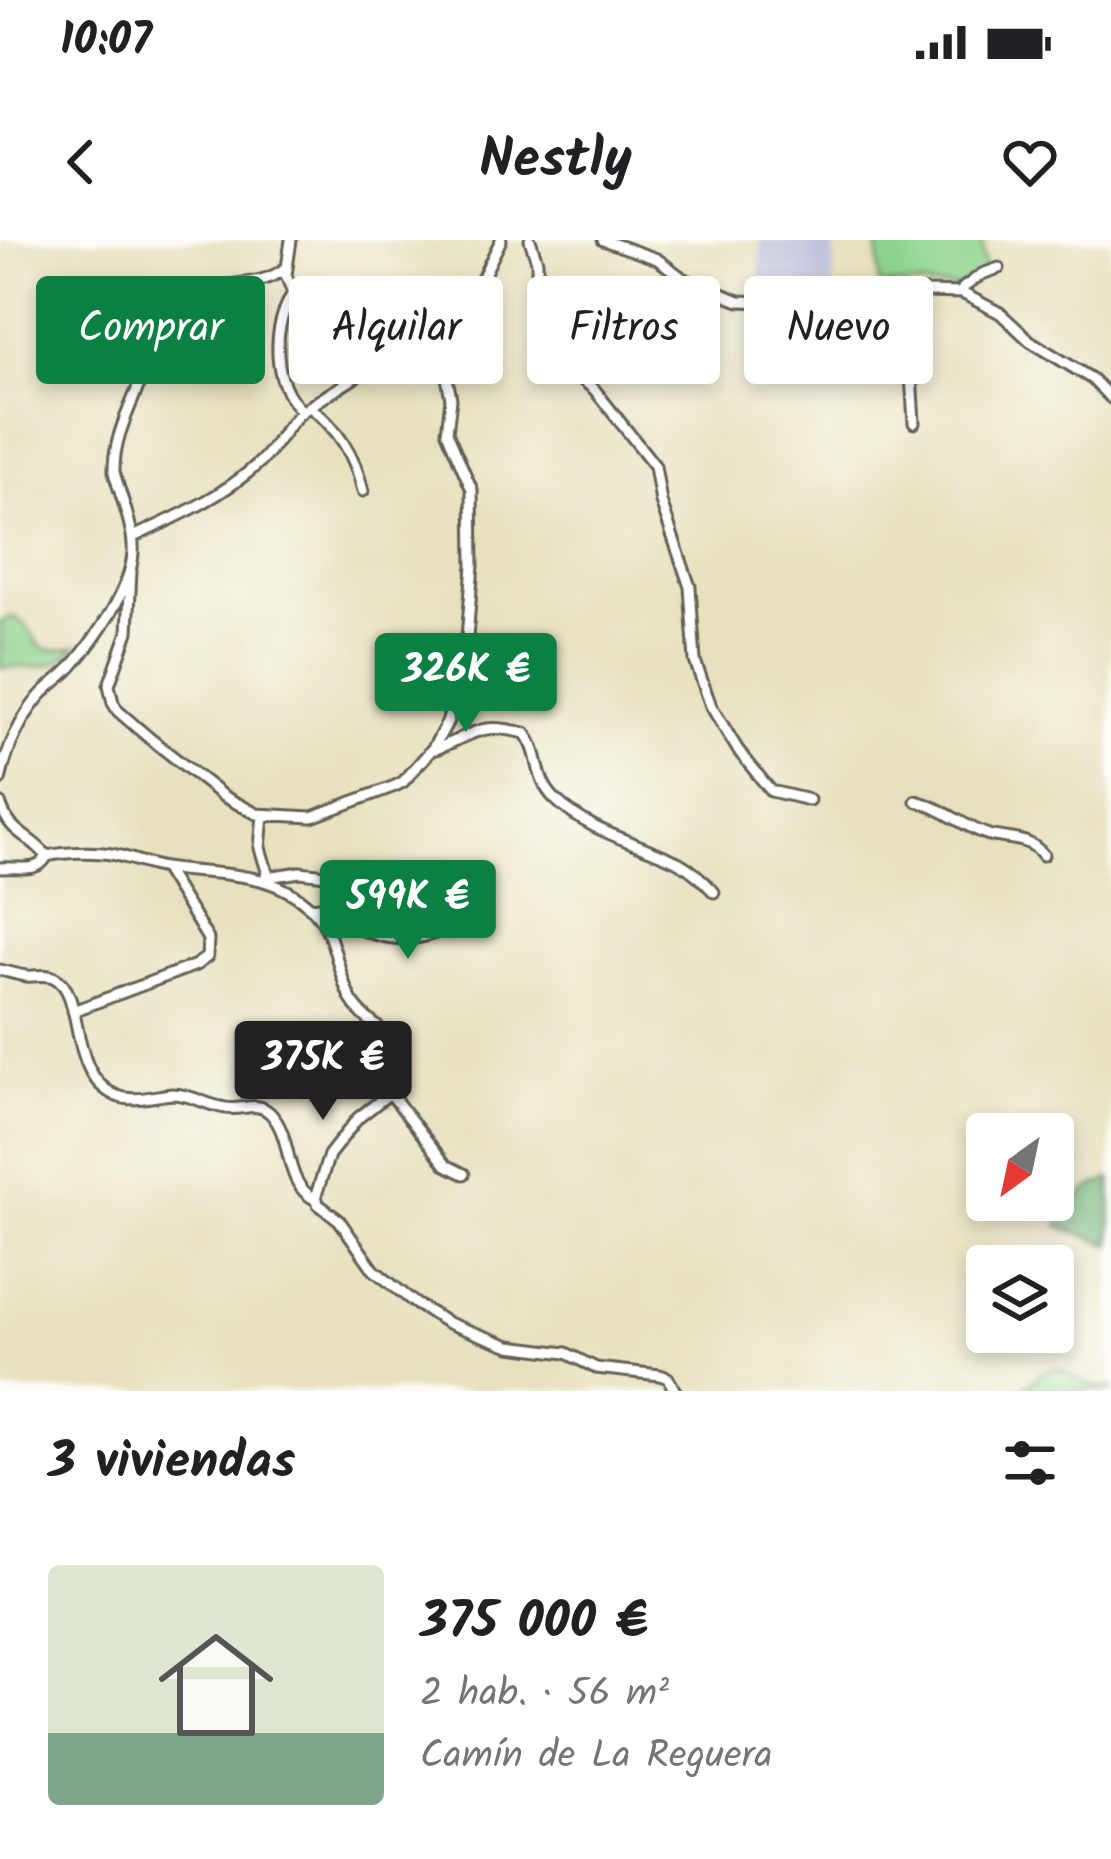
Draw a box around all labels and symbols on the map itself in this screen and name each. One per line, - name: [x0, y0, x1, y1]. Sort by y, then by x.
- pin: 326K €: [368, 633, 564, 735]
- pin: 599K €: [310, 860, 506, 962]
- pin: 375K €: [225, 1021, 421, 1123]
- north arrow: [966, 1113, 1074, 1221]

